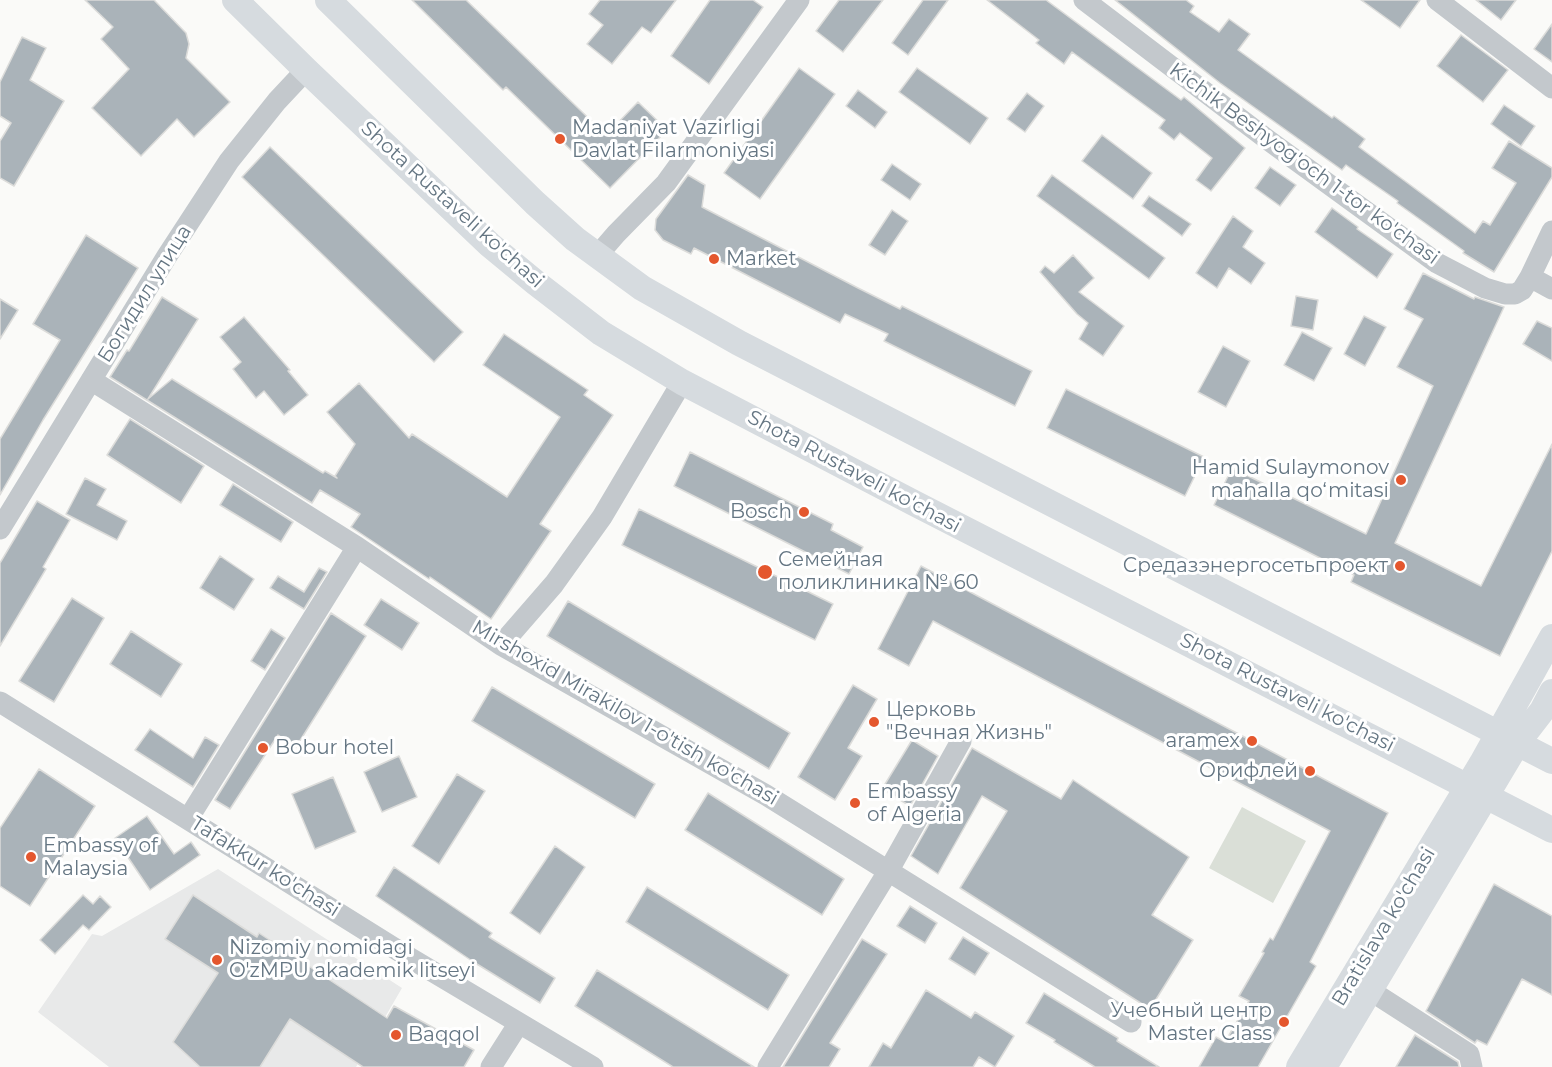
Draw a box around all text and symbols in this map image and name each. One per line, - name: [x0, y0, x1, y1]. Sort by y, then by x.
- street label: Kichik Beshyog'och 1-tor ko'chasi: [1164, 58, 1444, 270]
- place label: Madaniyat Vazirligi Davlat Filarmoniyasi: [572, 116, 775, 163]
- street label: Shota Rustaveli ko'chasi: [356, 117, 548, 293]
- marker: Madaniyat Vazirligi Davlat Filarmoniyasi: [553, 132, 567, 146]
- street label: Богидил улица: [93, 221, 197, 367]
- place label: Market: [726, 247, 797, 271]
- marker: Market: [707, 252, 721, 266]
- street label: Shota Rustaveli ko'chasi: [743, 406, 965, 538]
- place label: Hamid Sulaymonov mahalla qoʻmitasi: [1192, 456, 1389, 503]
- marker: Hamid Sulaymonov mahalla qoʻmitasi: [1394, 473, 1408, 487]
- place label: Bosch: [730, 500, 792, 524]
- marker: Bosch: [797, 505, 811, 519]
- place label: Семейная поликлиника № 60: [778, 548, 979, 595]
- place label: Средазэнергосетьпроект: [1123, 554, 1388, 578]
- marker: Средазэнергосетьпроект: [1393, 559, 1407, 573]
- marker: Семейная поликлиника № 60: [756, 563, 774, 581]
- street label: Mirshoxid Mirakilov 1-o'tish ko'chasi: [468, 615, 782, 811]
- street label: Shota Rustaveli ko'chasi: [1176, 628, 1398, 758]
- place label: Церковь "Вечная Жизнь": [886, 698, 1052, 745]
- marker: Церковь "Вечная Жизнь": [867, 715, 881, 729]
- place label: aramex: [1166, 729, 1240, 753]
- marker: aramex: [1245, 734, 1259, 748]
- place label: Bobur hotel: [275, 736, 394, 760]
- marker: Bobur hotel: [256, 741, 270, 755]
- place label: Орифлей: [1199, 759, 1298, 783]
- marker: Орифлей: [1303, 764, 1317, 778]
- place label: Embassy of Algeria: [867, 780, 962, 827]
- marker: Embassy of Algeria: [848, 796, 862, 810]
- street label: Tafakkur ko'chasi: [186, 812, 344, 922]
- place label: Embassy of Malaysia: [43, 834, 158, 881]
- street label: Bratislava ko'chasi: [1327, 843, 1441, 1011]
- marker: Embassy of Malaysia: [24, 850, 38, 864]
- place label: Nizomiy nomidagi O'zMPU akademik litseyi: [229, 936, 476, 983]
- marker: Nizomiy nomidagi O'zMPU akademik litseyi: [210, 953, 224, 967]
- place label: Учебный центр Master Class: [1111, 999, 1272, 1046]
- marker: Учебный центр Master Class: [1277, 1015, 1291, 1029]
- place label: Baqqol: [408, 1023, 480, 1047]
- marker: Baqqol: [389, 1028, 403, 1042]

